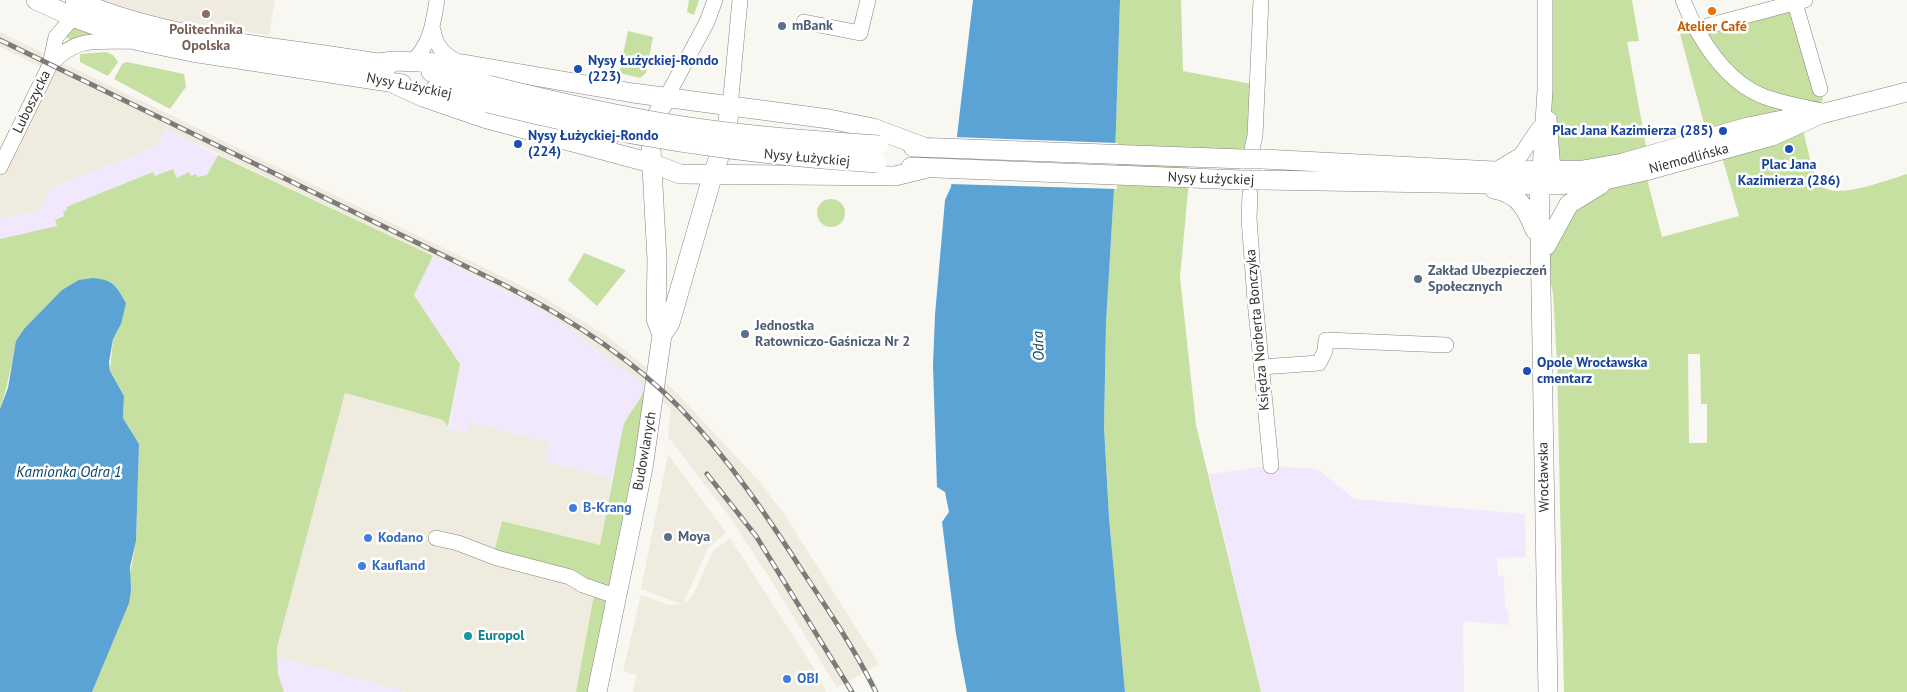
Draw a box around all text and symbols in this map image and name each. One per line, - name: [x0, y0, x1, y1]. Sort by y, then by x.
- marker: Atelier Café: [1706, 5, 1718, 17]
- marker: Politechnika Opolska: [200, 8, 212, 20]
- place label: mBank: [792, 18, 833, 34]
- place label: Atelier Café: [1677, 19, 1747, 35]
- marker: mBank: [776, 20, 788, 32]
- place label: Politechnika Opolska: [169, 22, 243, 54]
- place label: Nysy Łużyckiej-Rondo (223): [588, 53, 718, 85]
- marker: Nysy Łużyckiej-Rondo (223): [572, 63, 584, 75]
- street label: Luboszycka: [10, 68, 54, 136]
- street label: Nysy Łużyckiej: [365, 69, 453, 103]
- place label: Plac Jana Kazimierza (285): [1552, 123, 1713, 139]
- marker: Plac Jana Kazimierza (285): [1717, 125, 1729, 137]
- place label: Nysy Łużyckiej-Rondo (224): [528, 128, 658, 160]
- marker: Nysy Łużyckiej-Rondo (224): [512, 138, 524, 150]
- street label: Niemodlińska: [1647, 140, 1731, 178]
- marker: Plac Jana Kazimierza (286): [1783, 143, 1795, 155]
- street label: Nysy Łużyckiej: [763, 146, 851, 170]
- place label: Plac Jana Kazimierza (286): [1738, 157, 1840, 190]
- street label: Nysy Łużyckiej: [1167, 169, 1255, 189]
- street label: Księdza Norberta Bonczyka: [1243, 249, 1273, 411]
- place label: Zakład Ubezpieczeń Społecznych: [1428, 263, 1547, 296]
- marker: Zakład Ubezpieczeń Społecznych: [1412, 273, 1424, 285]
- place label: Jednostka Ratowniczo-Gaśnicza Nr 2: [755, 318, 910, 351]
- marker: Jednostka Ratowniczo-Gaśnicza Nr 2: [739, 328, 751, 340]
- water label: Odra: [1029, 331, 1049, 361]
- place label: Opole Wrocławska cmentarz: [1537, 355, 1647, 388]
- marker: Opole Wrocławska cmentarz: [1521, 365, 1533, 377]
- street label: Budowlanych: [630, 410, 660, 492]
- street label: Wrocławska: [1535, 442, 1553, 512]
- water label: Kamionka Odra 1: [16, 464, 122, 482]
- place label: B-Krang: [583, 500, 632, 516]
- marker: B-Krang: [567, 502, 579, 514]
- place label: Moya: [678, 529, 710, 545]
- place label: Kodano: [378, 530, 423, 546]
- marker: Moya: [662, 531, 674, 543]
- marker: Kodano: [362, 532, 374, 544]
- place label: Kaufland: [372, 558, 425, 574]
- marker: Kaufland: [356, 560, 368, 572]
- place label: Europol: [478, 628, 524, 644]
- marker: Europol: [462, 630, 474, 642]
- place label: OBI: [797, 671, 819, 687]
- marker: OBI: [781, 673, 793, 685]

